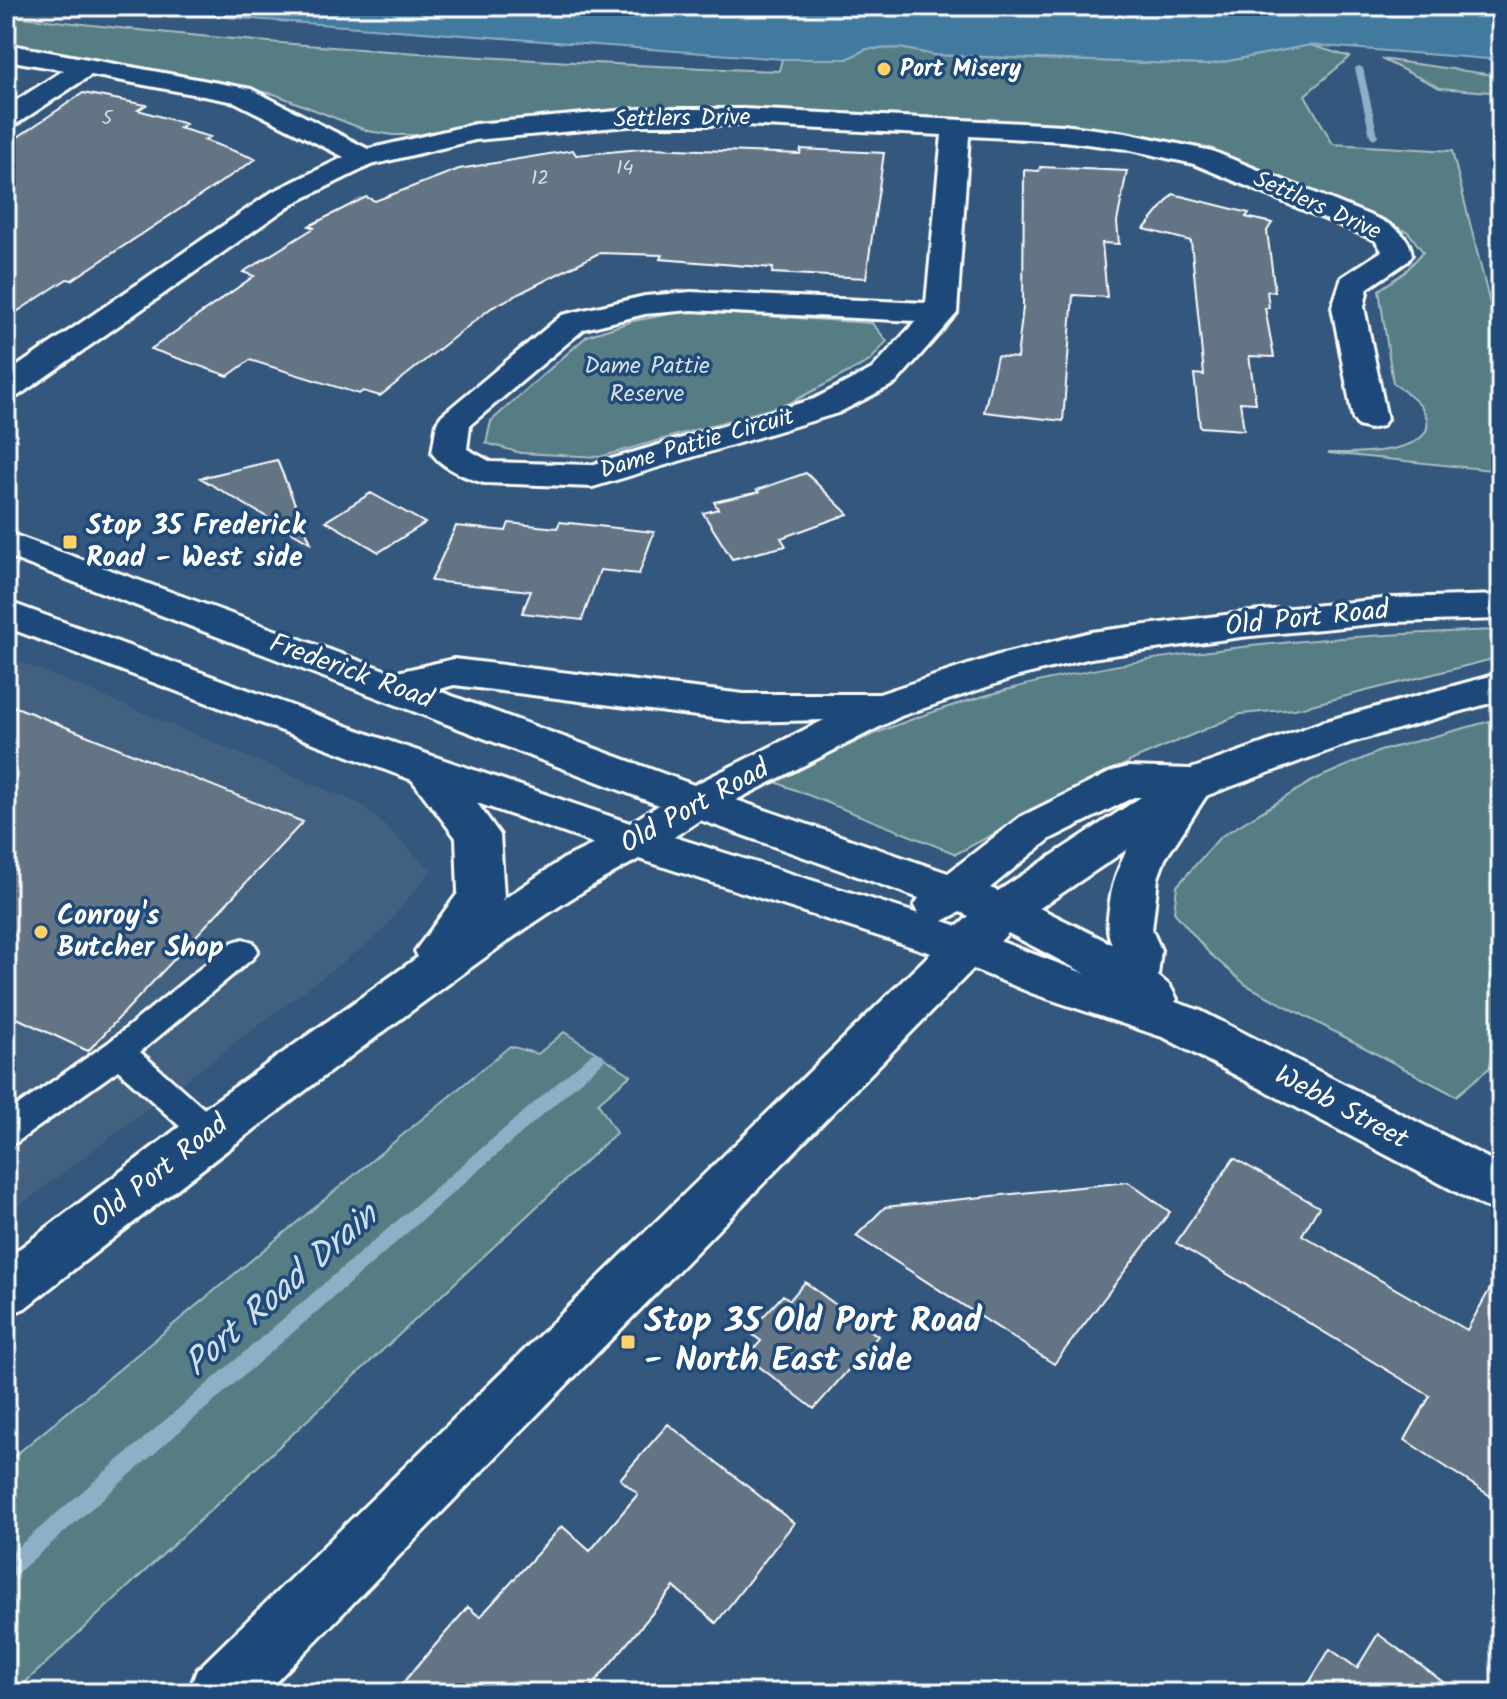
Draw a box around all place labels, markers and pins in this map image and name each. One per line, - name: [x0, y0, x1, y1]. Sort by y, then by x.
- place label: Port Misery: [900, 50, 1022, 89]
- marker: Port Misery: [875, 60, 893, 78]
- place label: Stop 35 Frederick Road - West side: [86, 504, 307, 581]
- marker: Stop 35 Frederick Road - West side: [61, 533, 79, 551]
- place label: Conroy's Butcher Shop: [57, 894, 224, 971]
- marker: Conroy's Butcher Shop: [32, 923, 50, 941]
- place label: Stop 35 Old Port Road - North East side: [644, 1295, 983, 1388]
- marker: Stop 35 Old Port Road - North East side: [619, 1333, 637, 1351]

